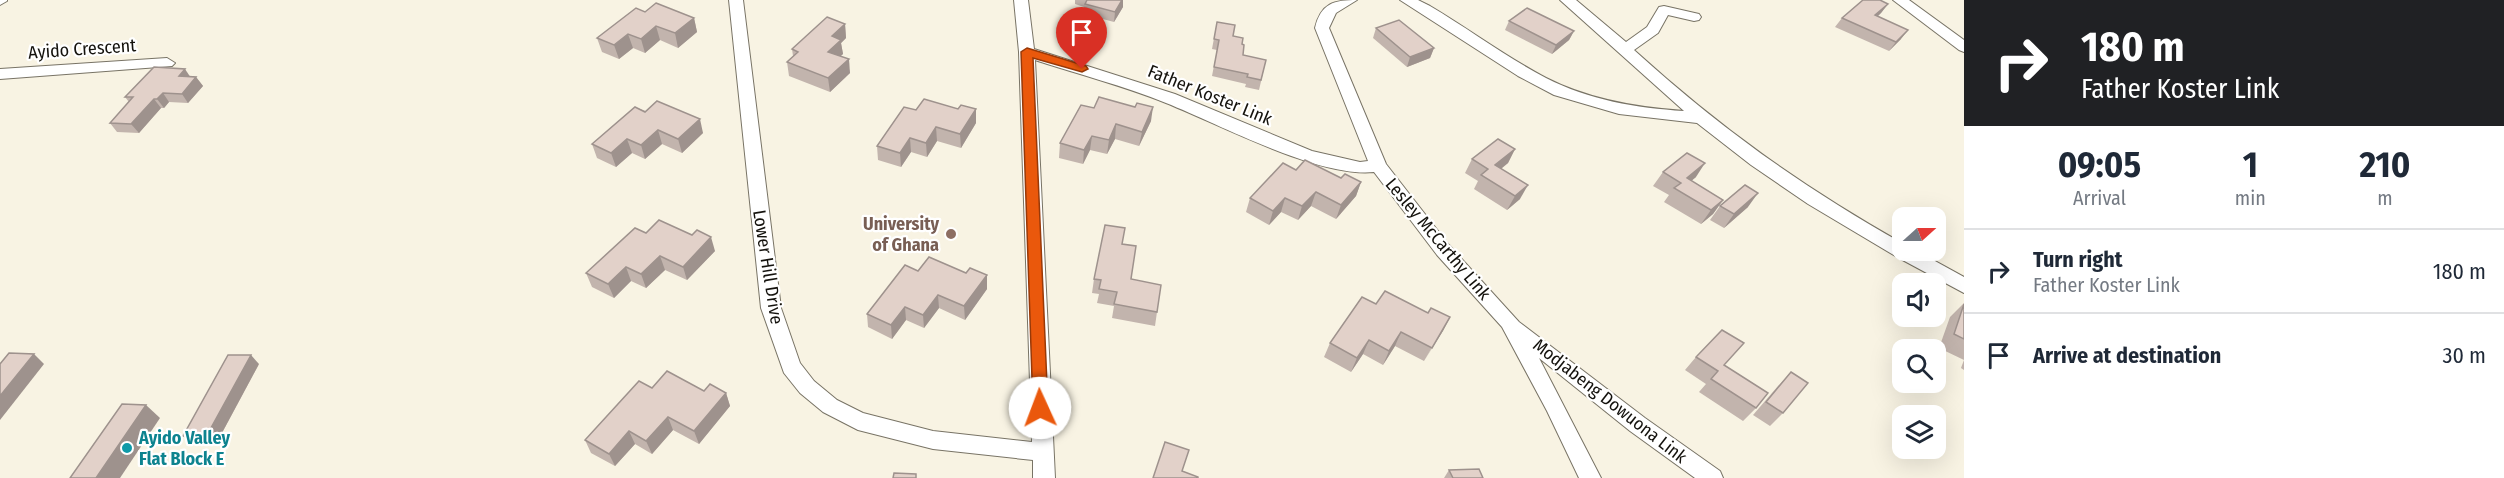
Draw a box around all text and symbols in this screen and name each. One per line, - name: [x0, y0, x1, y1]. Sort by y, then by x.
- pin: [1056, 7, 1107, 69]
- icon: arrive: [1065, 16, 1098, 49]
- text: 180 m: [2081, 22, 2185, 72]
- icon: right: [1982, 24, 2060, 102]
- street label: Ayido Crescent: [27, 34, 137, 64]
- street label: Father Koster Link: [1145, 60, 1276, 130]
- text: Father Koster Link: [2081, 73, 2279, 105]
- text: 09:05: [2058, 143, 2141, 187]
- text: 1: [2243, 143, 2258, 187]
- text: 210: [2359, 143, 2410, 187]
- street label: Lesley McCarthy Link: [1381, 174, 1496, 305]
- text: Arrival: [2073, 186, 2126, 210]
- text: min: [2235, 186, 2266, 210]
- text: m: [2377, 186, 2393, 210]
- north arrow: [1892, 207, 1946, 261]
- map controls: [1892, 207, 1946, 459]
- street label: Lower Hill Drive: [748, 208, 788, 326]
- place label: University of Ghana: [863, 213, 939, 256]
- marker: University of Ghana: [944, 227, 958, 241]
- text: Turn right: [2033, 246, 2122, 273]
- icon: right: [1982, 255, 2015, 288]
- text: 180 m: [2433, 258, 2486, 285]
- button: sound: [1892, 273, 1946, 327]
- text: Father Koster Link: [2033, 273, 2180, 297]
- street label: Modjabeng Dowuona Link: [1529, 334, 1692, 468]
- button: search: [1892, 339, 1946, 393]
- icon: arrive: [1982, 339, 2015, 372]
- text: Arrive at destination: [2033, 342, 2221, 369]
- text: 30 m: [2443, 342, 2486, 369]
- position arrow: [1008, 376, 1072, 440]
- button: layers: [1892, 405, 1946, 459]
- place label: Ayido Valley Flat Block E: [138, 427, 230, 470]
- marker: Ayido Valley Flat Block E: [120, 441, 134, 455]

